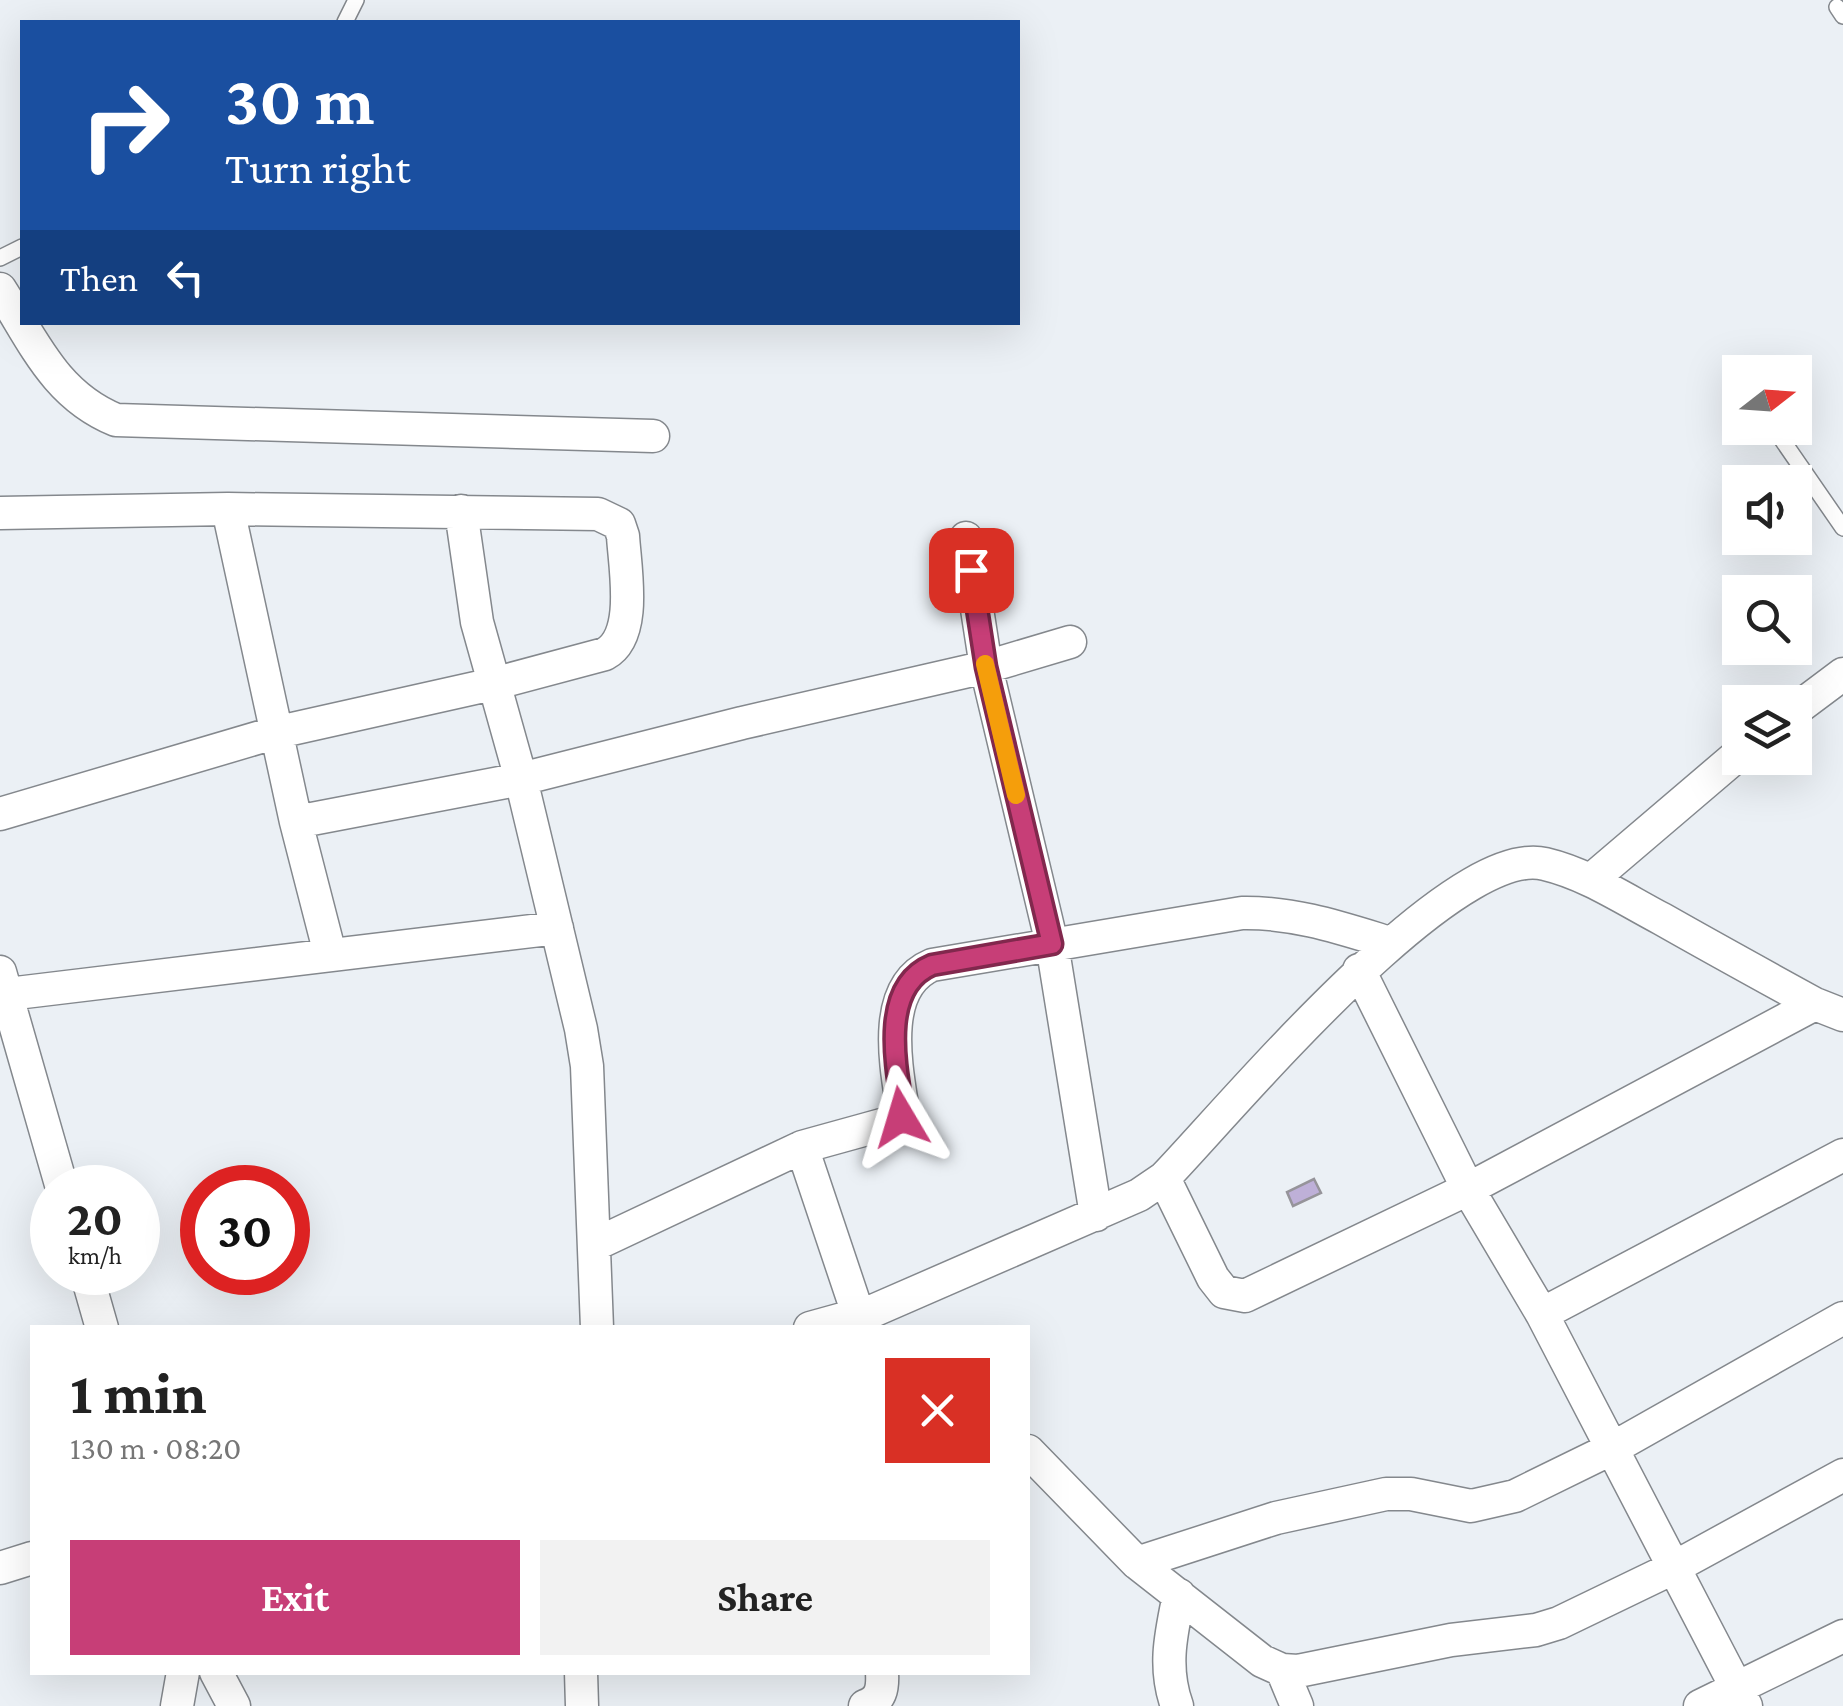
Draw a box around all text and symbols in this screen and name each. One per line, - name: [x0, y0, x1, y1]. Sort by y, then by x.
- icon: right: [60, 60, 190, 190]
- text: 30 m: [225, 61, 374, 139]
- text: Turn right: [225, 143, 410, 193]
- icon: left: [158, 250, 213, 305]
- text: Then: [60, 257, 138, 299]
- north arrow: [1722, 355, 1812, 445]
- map controls: [1722, 355, 1812, 775]
- button: sound: [1722, 465, 1812, 555]
- pin: [929, 528, 1014, 613]
- icon: arrive: [944, 543, 999, 598]
- button: search: [1722, 575, 1812, 665]
- button: layers: [1722, 685, 1812, 775]
- position arrow: [849, 1065, 953, 1169]
- speed limit sign: 30: [180, 1165, 310, 1295]
- text: 20: [67, 1190, 123, 1246]
- text: km/h: [68, 1242, 122, 1269]
- button: close: [885, 1358, 990, 1463]
- text: 1 min: [70, 1359, 207, 1426]
- text: 130 m · 08:20: [70, 1430, 241, 1466]
- button: Exit: [70, 1540, 520, 1655]
- button: Share: [540, 1540, 990, 1655]

